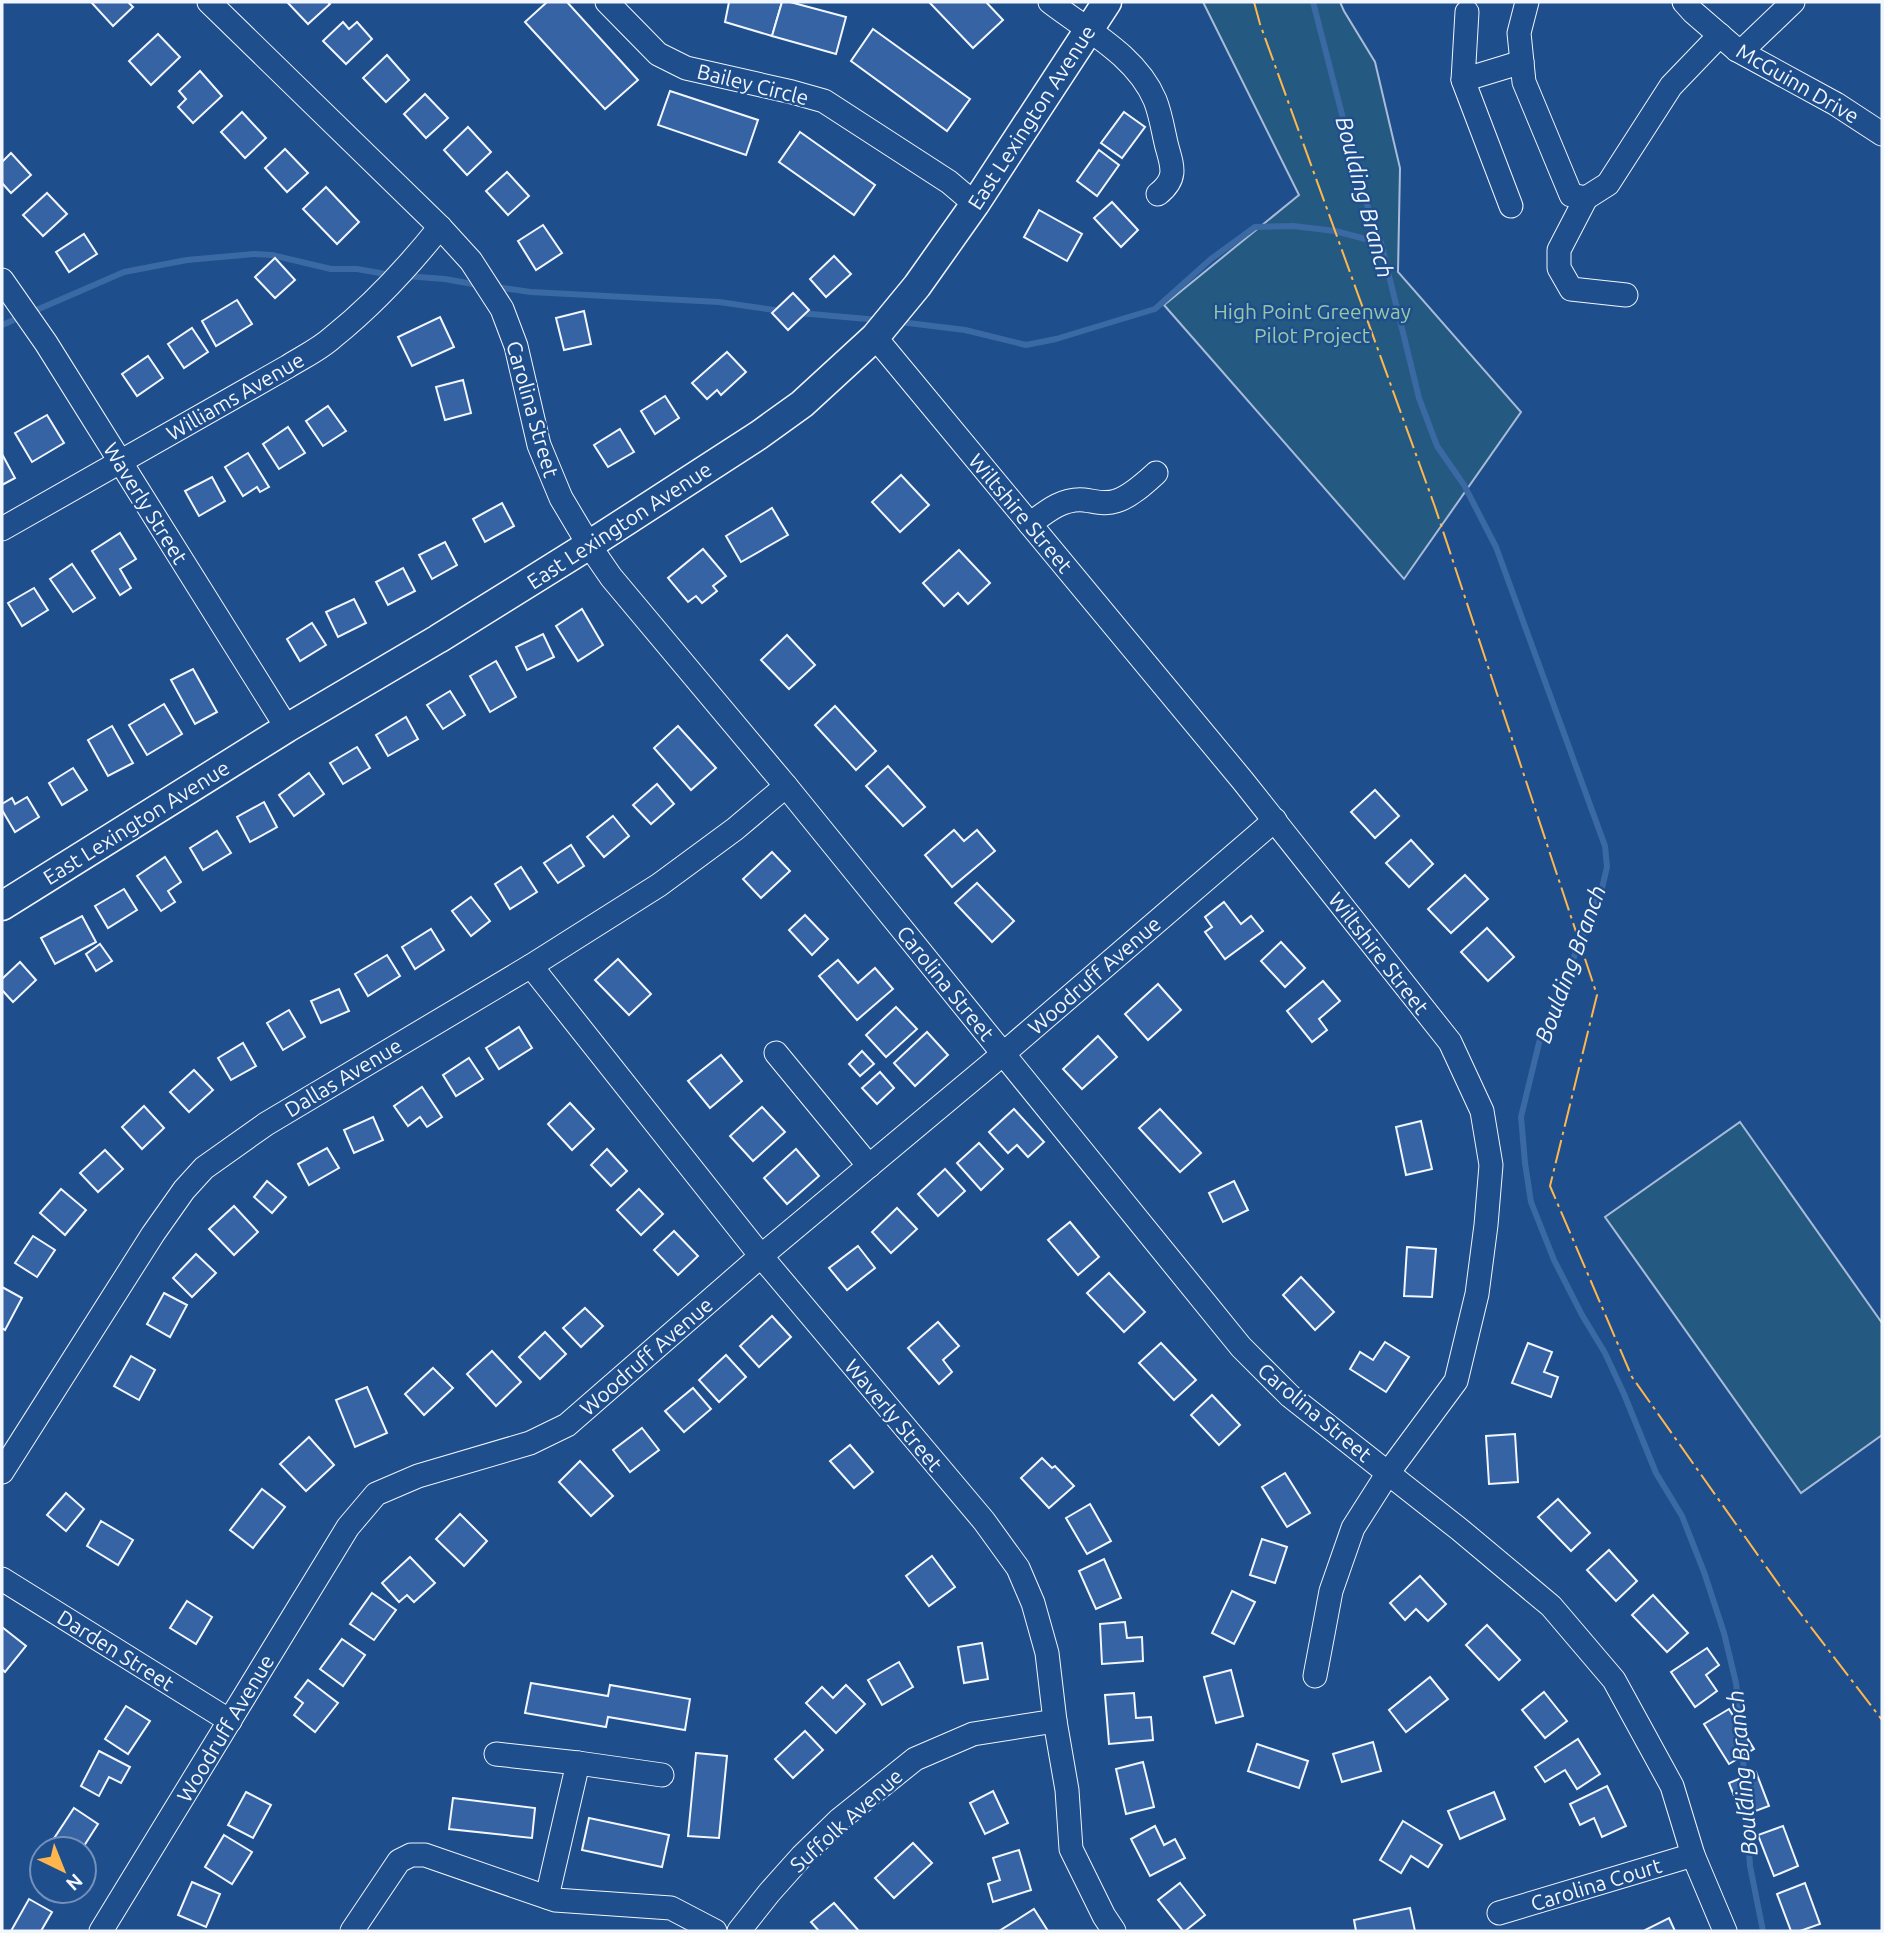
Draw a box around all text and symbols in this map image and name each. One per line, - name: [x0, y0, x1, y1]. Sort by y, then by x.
- street label: East Lexington Avenue: [962, 20, 1100, 214]
- street label: McGuinn Drive: [1732, 38, 1864, 128]
- street label: Bailey Circle: [695, 59, 811, 109]
- water label: Boulding Branch: [1331, 114, 1399, 280]
- park label: High Point Greenway Pilot Project: [1213, 299, 1411, 347]
- street label: Carolina Street: [502, 338, 564, 480]
- street label: Williams Avenue: [162, 347, 308, 445]
- street label: Waverly Street: [99, 438, 193, 568]
- street label: Wiltshire Street: [964, 449, 1078, 577]
- street label: East Lexington Avenue: [522, 456, 716, 594]
- street label: East Lexington Avenue: [39, 755, 233, 889]
- water label: Boulding Branch: [1530, 882, 1610, 1046]
- street label: Wiltshire Street: [1324, 887, 1434, 1019]
- street label: Woodruff Avenue: [1023, 911, 1165, 1039]
- street label: Carolina Street: [892, 921, 1000, 1045]
- street label: Dallas Avenue: [280, 1033, 406, 1121]
- street label: Woodruff Avenue: [575, 1292, 717, 1420]
- street label: Waverly Street: [840, 1354, 948, 1476]
- street label: Carolina Street: [1253, 1358, 1377, 1466]
- street label: Darden Street: [53, 1605, 179, 1695]
- street label: Woodruff Avenue: [172, 1650, 278, 1806]
- water label: Boulding Branch: [1722, 1689, 1762, 1857]
- street label: Suffolk Avenue: [785, 1763, 907, 1877]
- north arrow: [28, 1835, 98, 1905]
- street label: Carolina Court: [1528, 1853, 1664, 1915]
- text: N: [62, 1870, 87, 1895]

